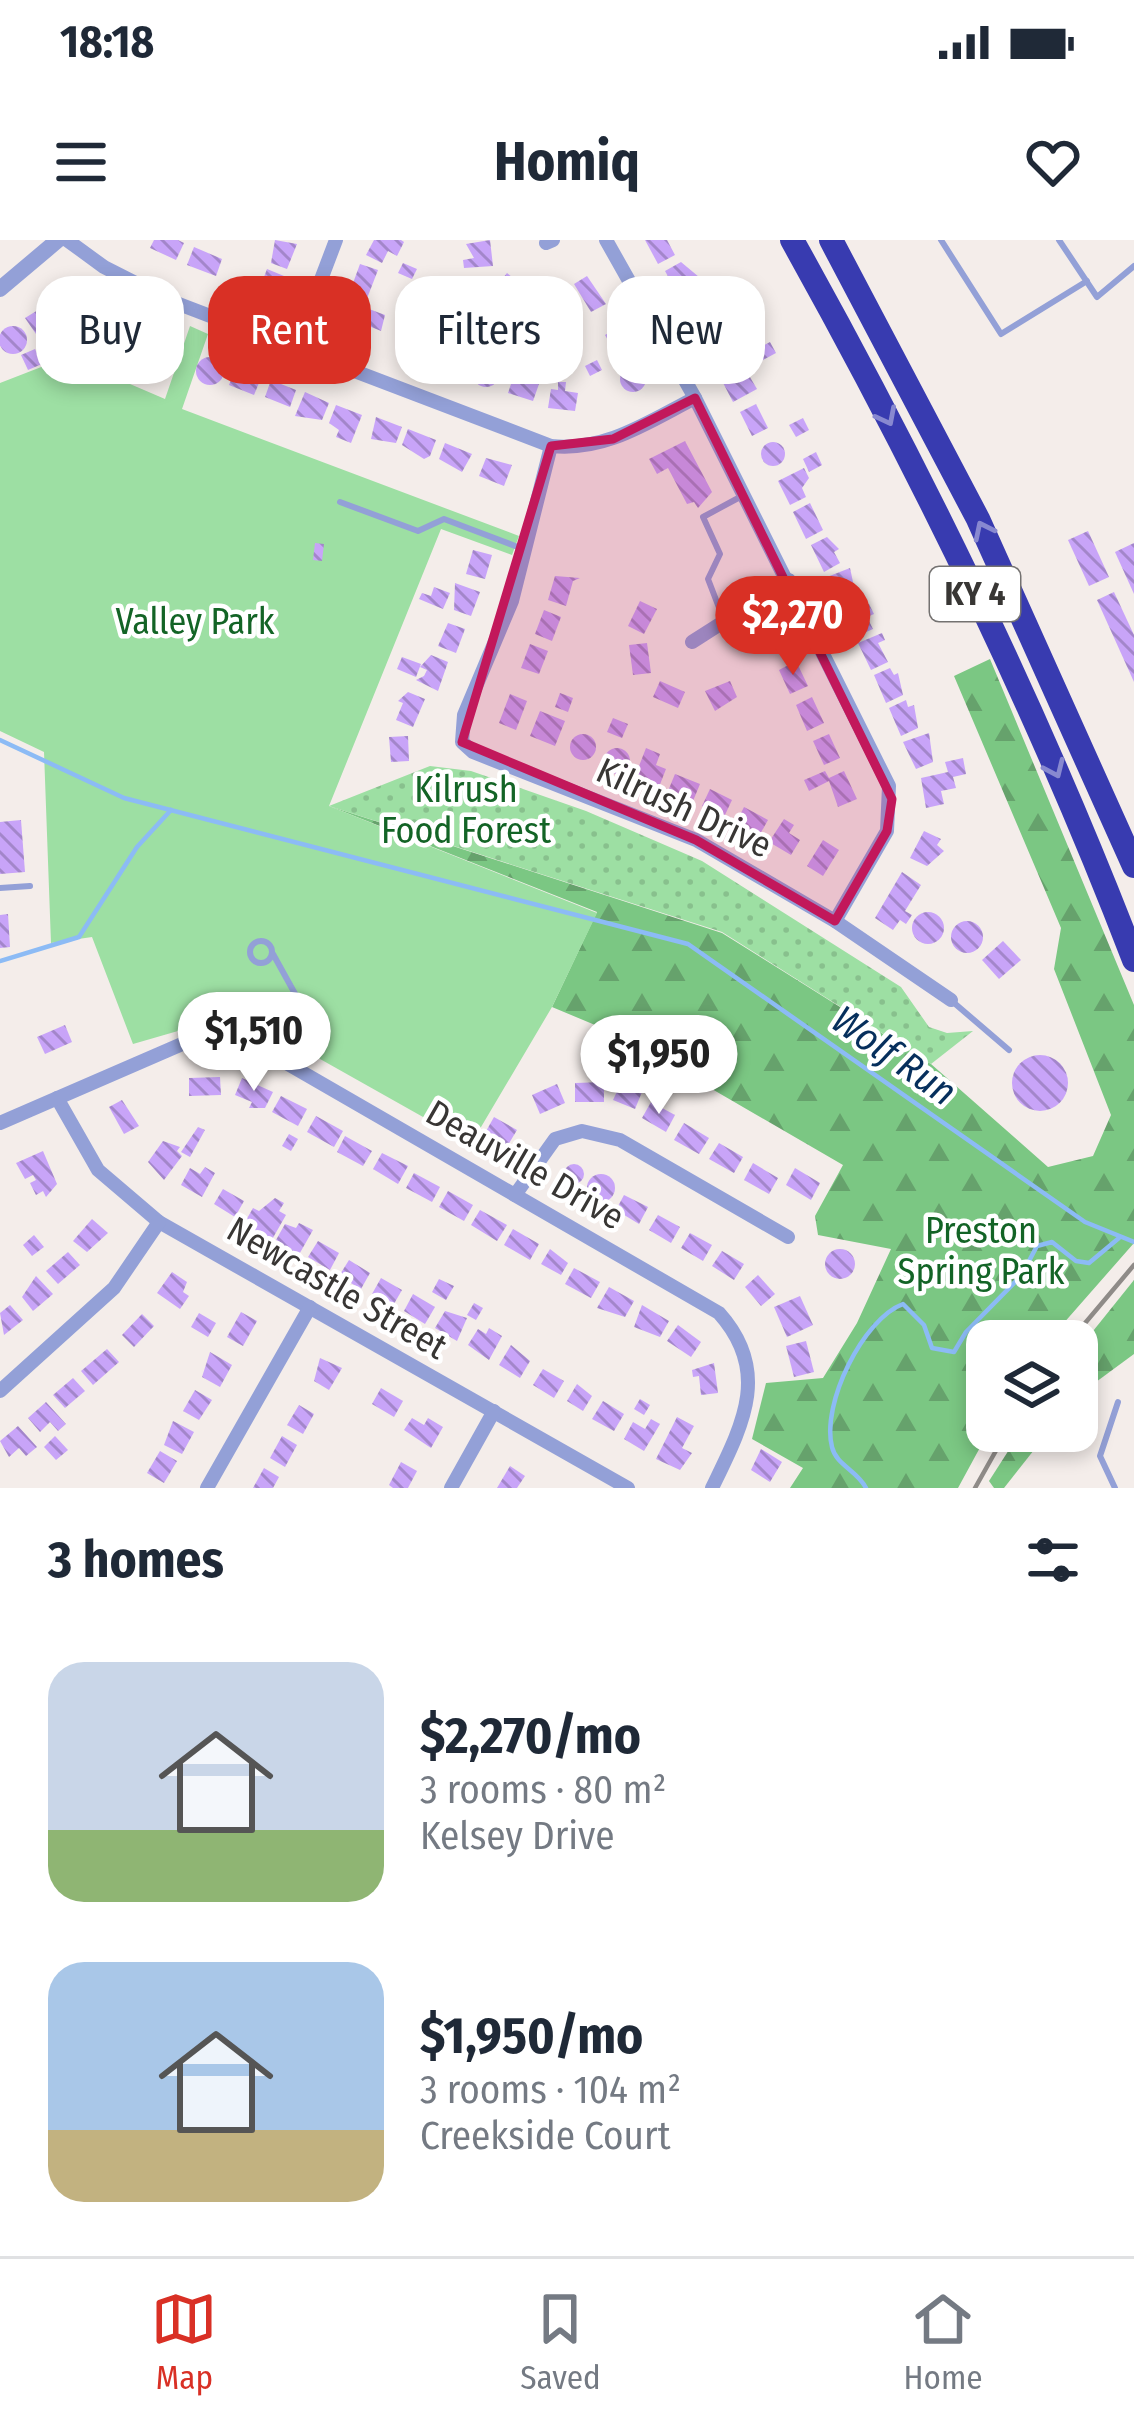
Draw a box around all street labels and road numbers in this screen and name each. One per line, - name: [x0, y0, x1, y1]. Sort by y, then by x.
- road number: KY 4: [930, 567, 1020, 621]
- street label: Kilrush Drive: [589, 748, 779, 868]
- street label: Deauville Drive: [418, 1091, 632, 1239]
- street label: Newcastle Street: [219, 1207, 455, 1369]

